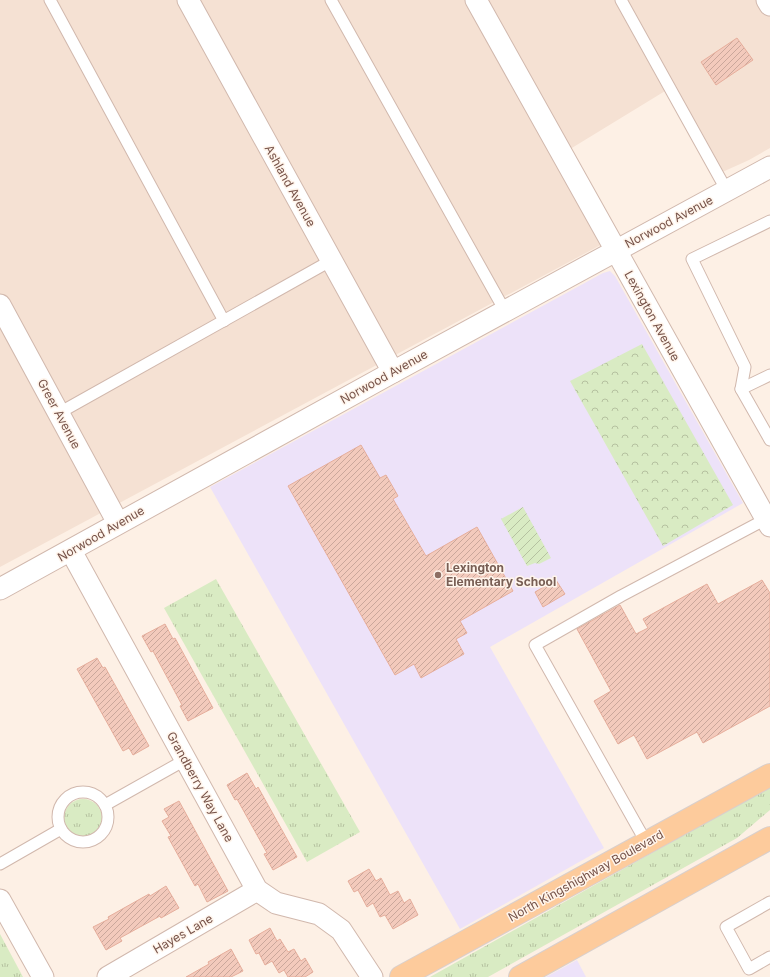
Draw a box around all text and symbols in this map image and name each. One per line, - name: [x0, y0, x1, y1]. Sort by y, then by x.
- street label: Ashland Avenue: [262, 142, 319, 229]
- street label: Norwood Avenue: [622, 192, 715, 251]
- street label: Lexington Avenue: [621, 268, 683, 364]
- street label: Norwood Avenue: [337, 346, 430, 407]
- street label: Greer Avenue: [35, 376, 84, 451]
- street label: Norwood Avenue: [55, 503, 147, 564]
- place label: Lexington Elementary School: [446, 560, 556, 589]
- marker: Lexington Elementary School: [433, 570, 443, 580]
- street label: Grandberry Way Lane: [164, 729, 237, 845]
- street label: North Kingshighway Boulevard: [506, 827, 666, 925]
- street label: Hayes Lane: [150, 910, 215, 957]

